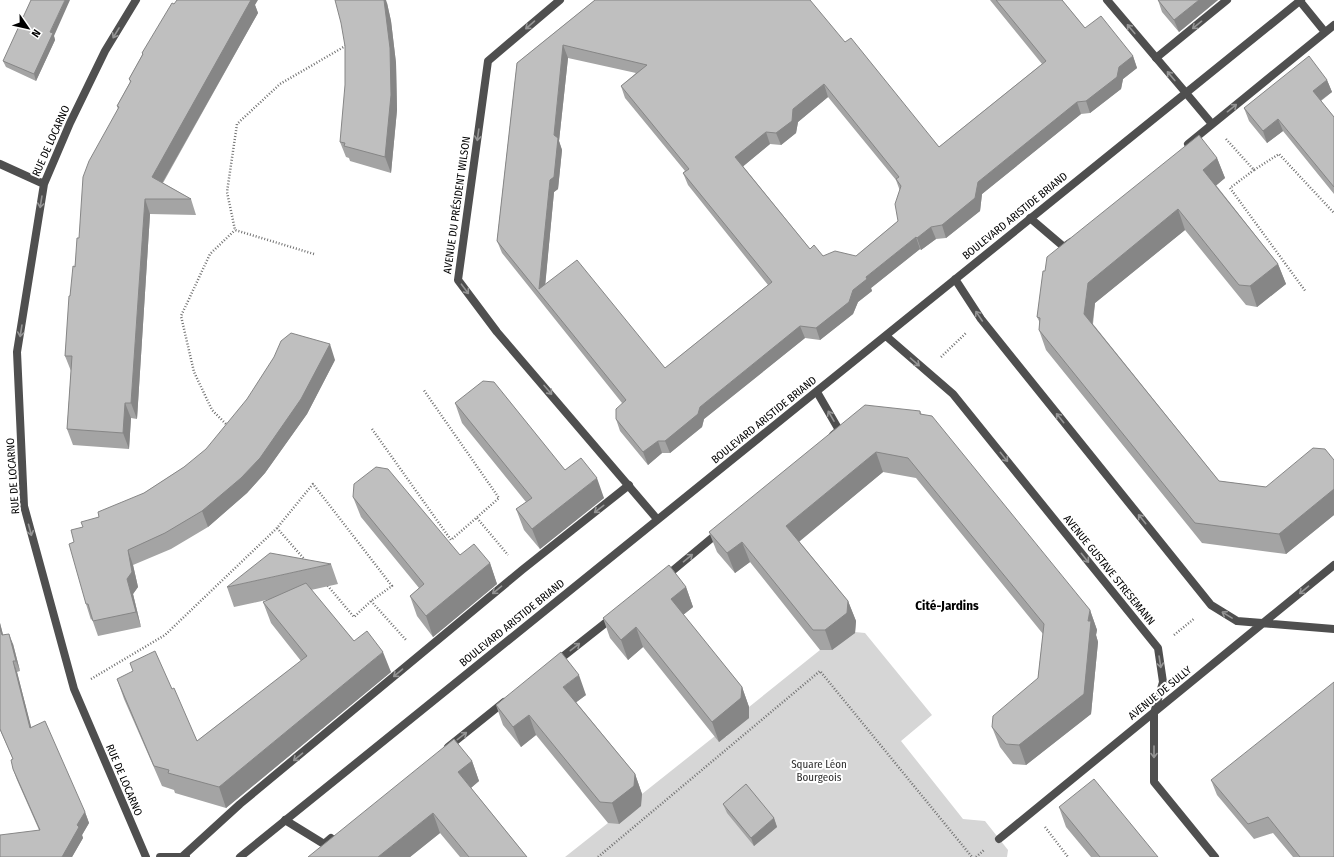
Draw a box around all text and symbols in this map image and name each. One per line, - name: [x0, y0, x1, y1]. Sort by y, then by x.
- north arrow: [8, 8, 48, 48]
- one-way arrow: [1192, 20, 1203, 29]
- one-way arrow: [525, 21, 536, 30]
- one-way arrow: [1127, 24, 1136, 34]
- text: N: [29, 27, 43, 40]
- one-way arrow: [111, 27, 119, 39]
- one-way arrow: [1166, 70, 1175, 81]
- street label: RUE DE LOCARNO: [30, 103, 73, 179]
- one-way arrow: [1226, 104, 1237, 112]
- one-way arrow: [474, 128, 482, 141]
- street label: AVENUE DU PRÉSIDENT WILSON: [440, 135, 473, 275]
- street label: BOULEVARD ARISTIDE BRIAND: [960, 170, 1070, 262]
- one-way arrow: [37, 196, 45, 209]
- one-way arrow: [461, 284, 469, 295]
- one-way arrow: [975, 311, 983, 322]
- one-way arrow: [16, 324, 24, 337]
- one-way arrow: [910, 357, 921, 366]
- street label: BOULEVARD ARISTIDE BRIAND: [709, 374, 819, 466]
- one-way arrow: [543, 385, 552, 395]
- one-way arrow: [826, 410, 834, 422]
- one-way arrow: [1056, 412, 1065, 423]
- street label: RUE DE LOCARNO: [4, 437, 22, 515]
- one-way arrow: [999, 451, 1008, 462]
- one-way arrow: [593, 505, 604, 513]
- street label: AVENUE GUSTAVE STRESEMANN: [1061, 512, 1157, 628]
- one-way arrow: [1137, 513, 1146, 524]
- one-way arrow: [27, 523, 35, 536]
- one-way arrow: [683, 553, 693, 562]
- one-way arrow: [1081, 553, 1090, 563]
- street label: BOULEVARD ARISTIDE BRIAND: [457, 577, 567, 669]
- one-way arrow: [1299, 585, 1309, 594]
- one-way arrow: [492, 586, 503, 595]
- district label: Cité-Jardins: [915, 598, 979, 613]
- one-way arrow: [1221, 611, 1233, 619]
- one-way arrow: [570, 643, 581, 651]
- one-way arrow: [1156, 655, 1164, 668]
- street label: AVENUE DE SULLY: [1126, 663, 1195, 722]
- one-way arrow: [392, 669, 403, 678]
- one-way arrow: [456, 731, 467, 740]
- street label: RUE DE LOCARNO: [103, 742, 145, 818]
- one-way arrow: [1150, 745, 1158, 758]
- one-way arrow: [292, 752, 303, 761]
- park label: Square Léon Bourgeois: [791, 758, 847, 784]

